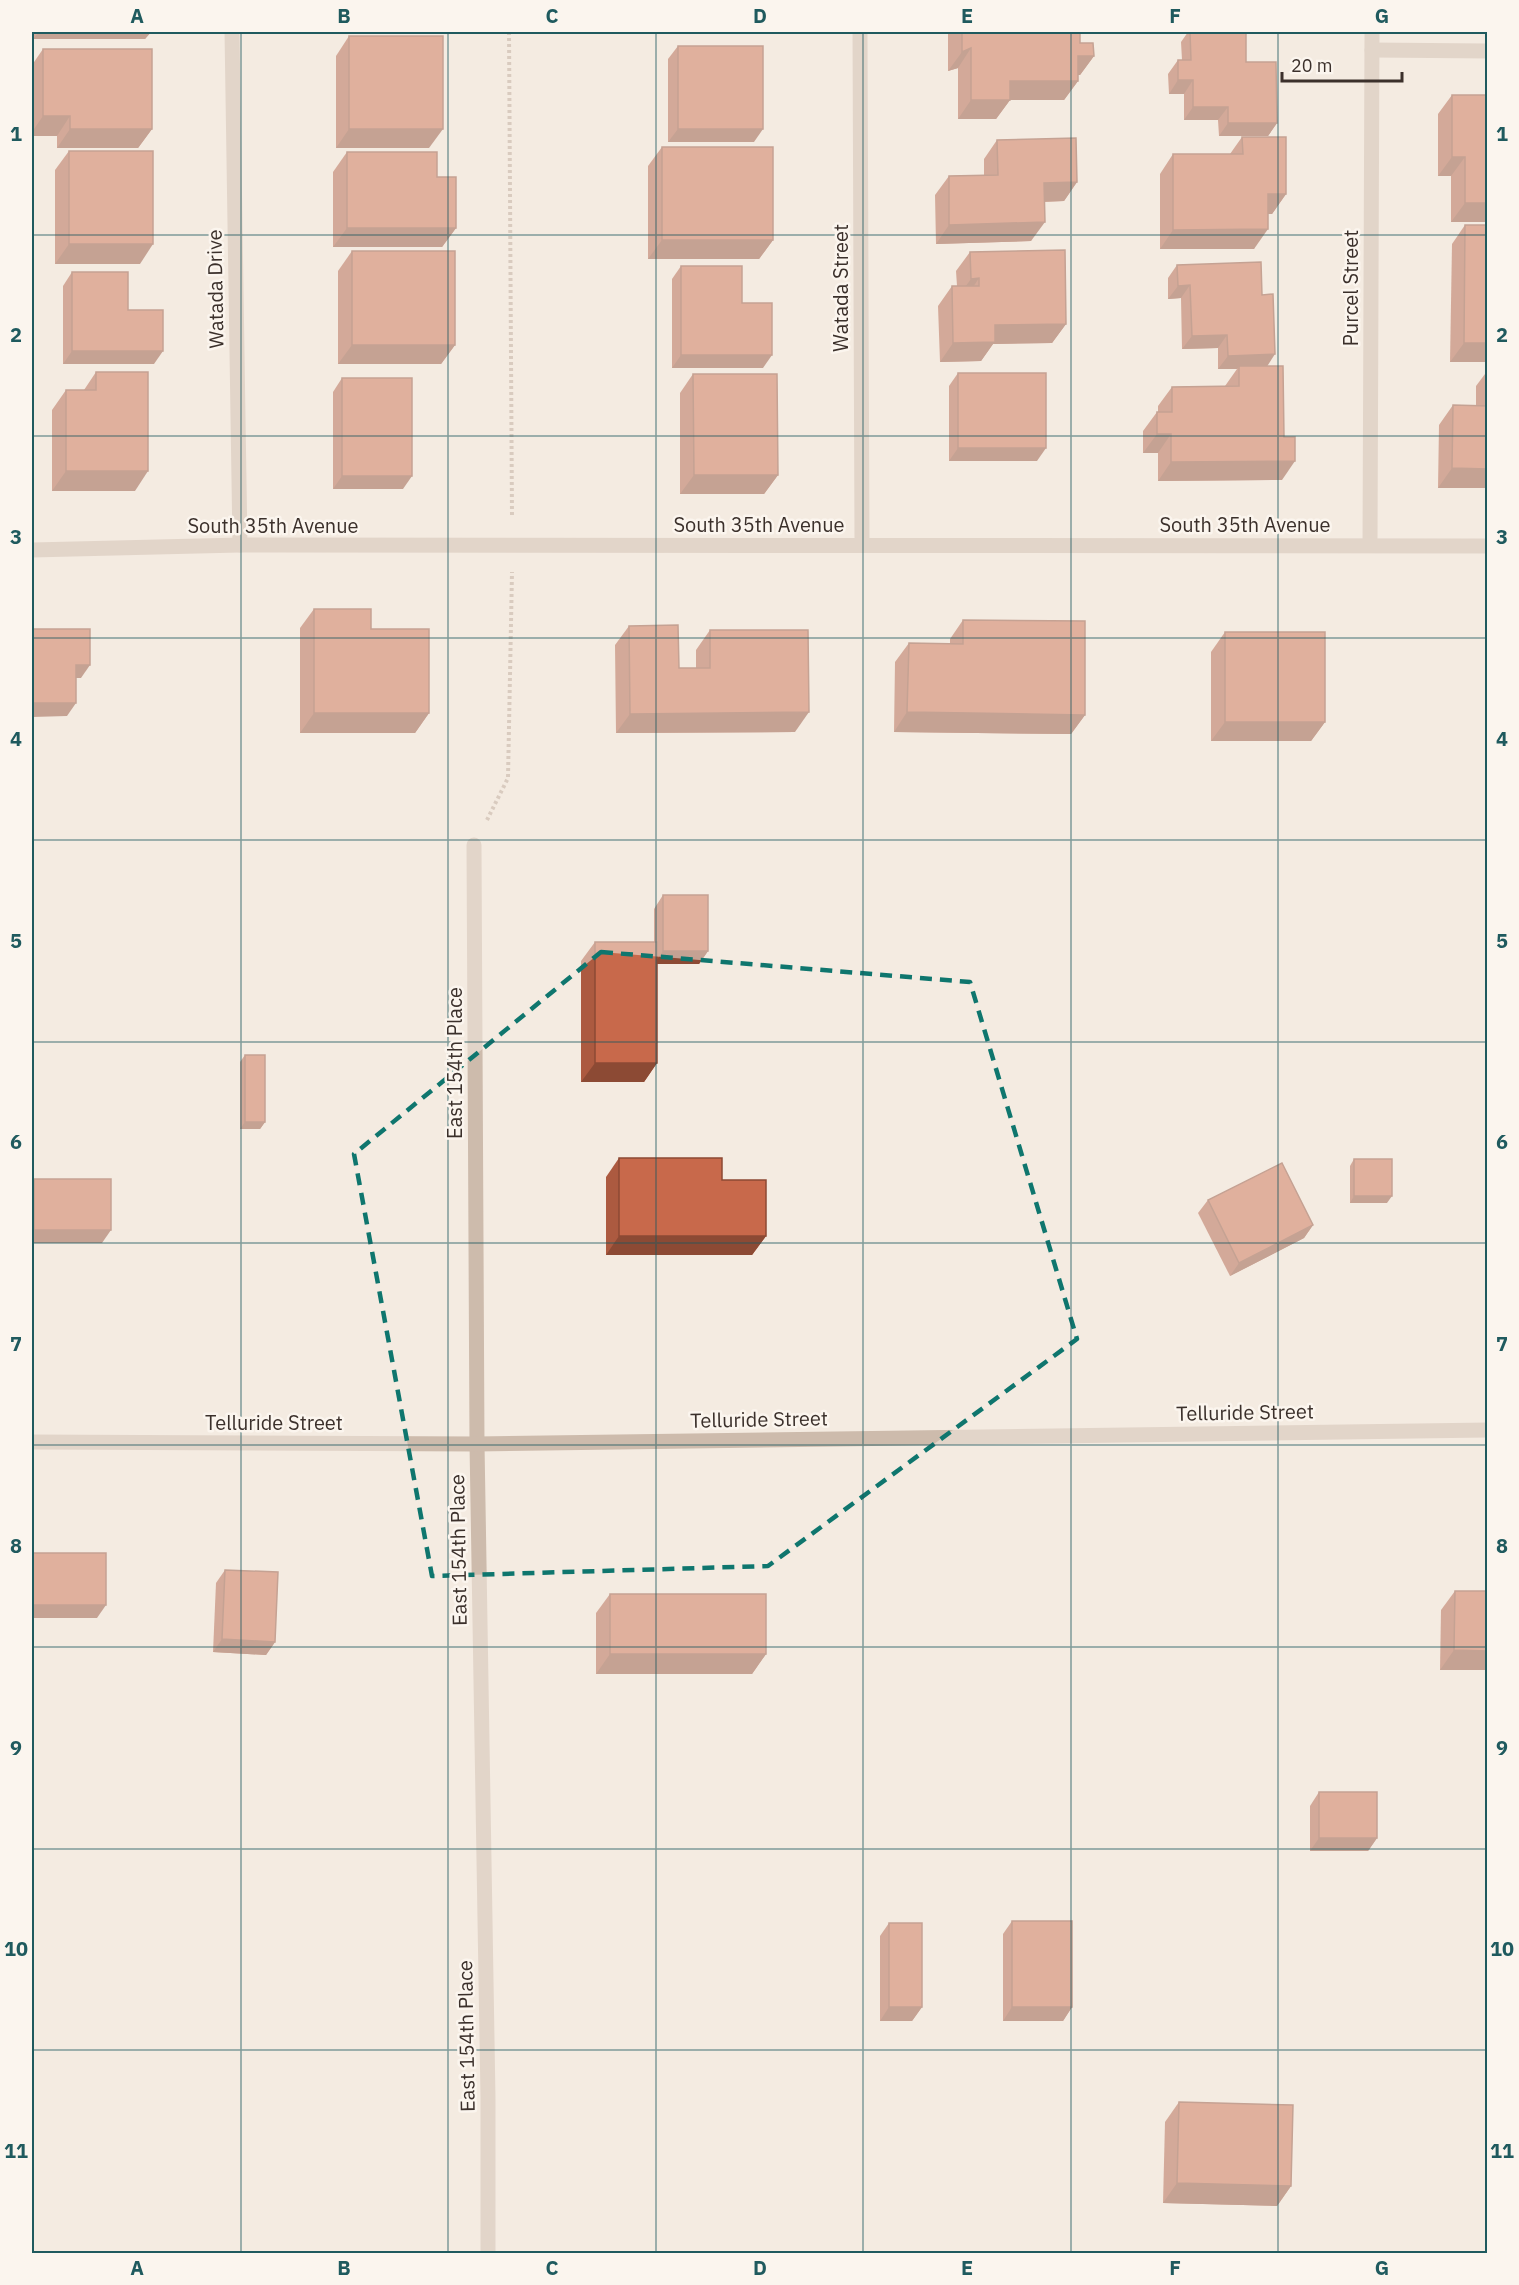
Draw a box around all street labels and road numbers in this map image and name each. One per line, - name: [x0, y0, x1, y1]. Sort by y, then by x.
- street label: Watada Street: [827, 224, 854, 352]
- street label: Watada Drive: [200, 229, 230, 349]
- street label: Purcel Street: [1337, 230, 1364, 346]
- street label: South 35th Avenue: [673, 511, 845, 538]
- street label: South 35th Avenue: [1159, 511, 1331, 538]
- street label: South 35th Avenue: [187, 512, 359, 539]
- street label: East 154th Place: [441, 987, 468, 1139]
- street label: Telluride Street: [1176, 1397, 1314, 1427]
- street label: Telluride Street: [690, 1404, 828, 1434]
- street label: Telluride Street: [205, 1409, 343, 1436]
- street label: East 154th Place: [443, 1474, 473, 1626]
- street label: East 154th Place: [451, 1960, 481, 2112]

